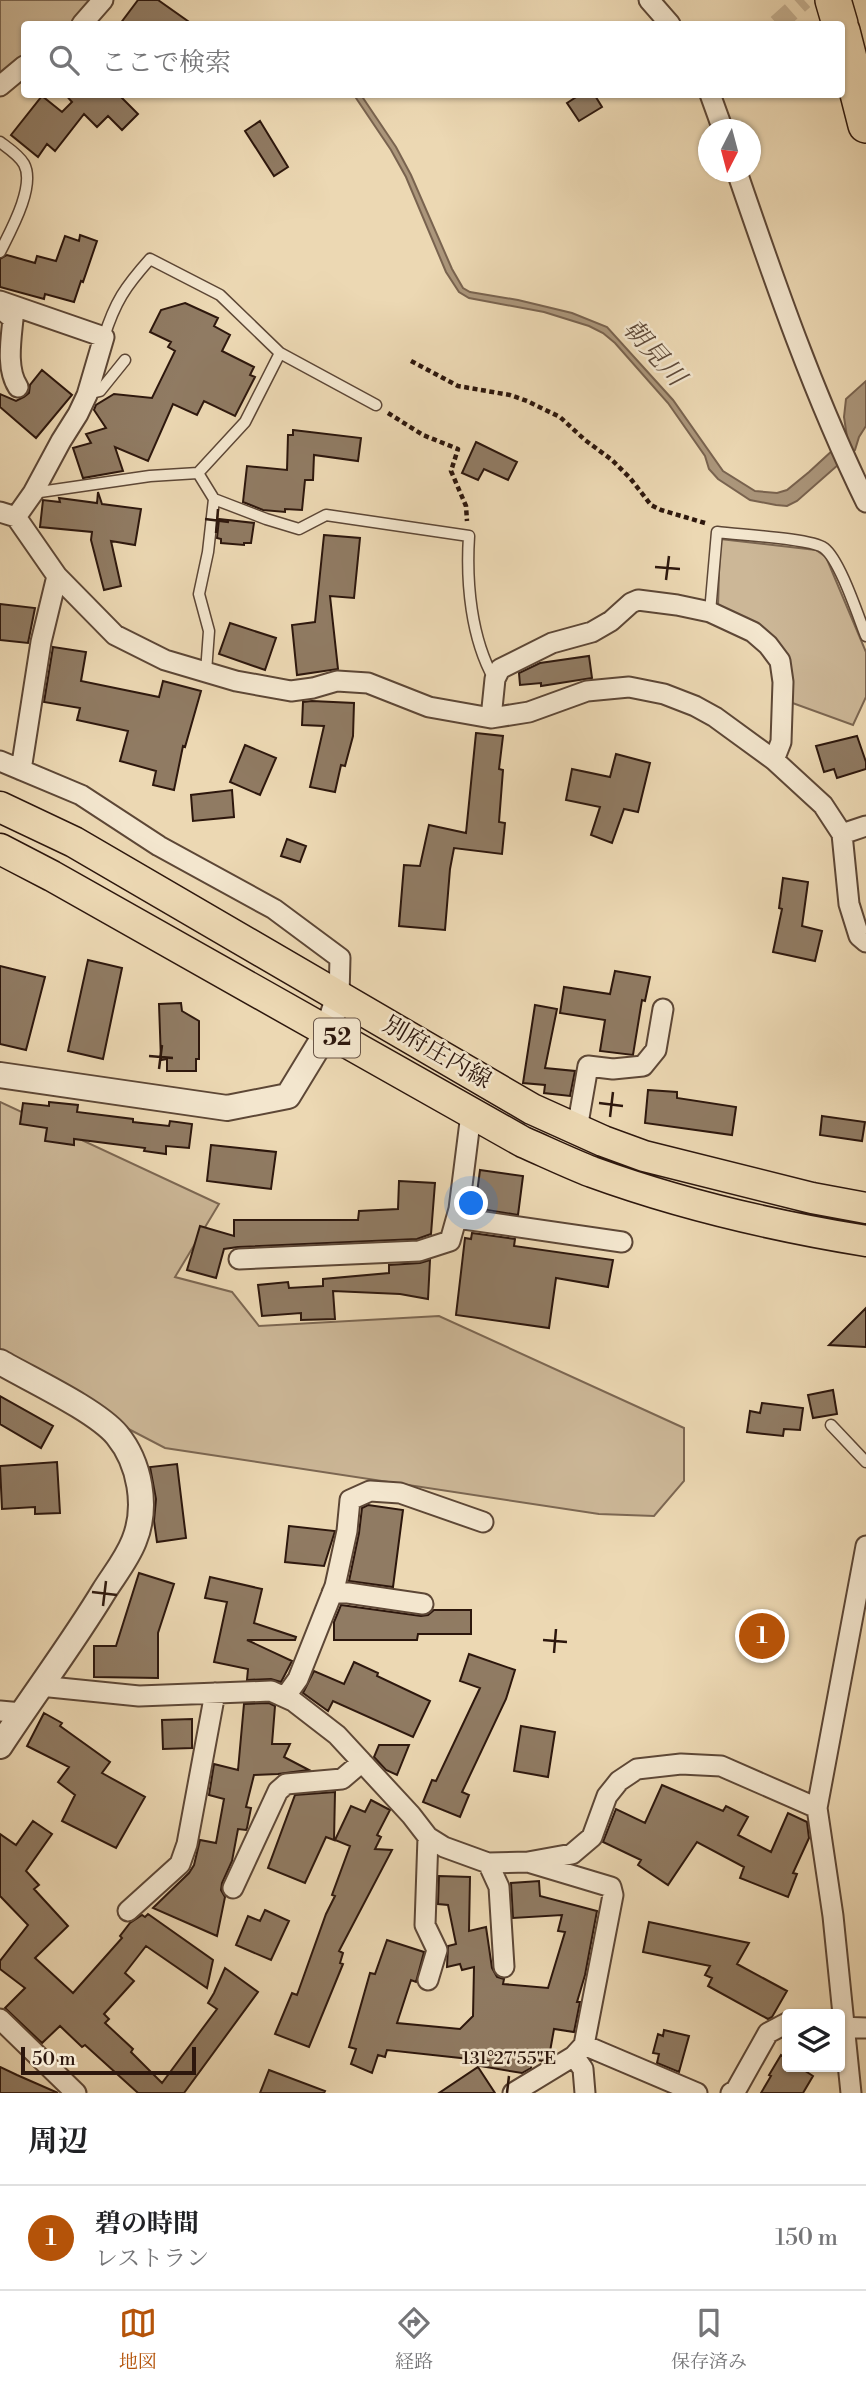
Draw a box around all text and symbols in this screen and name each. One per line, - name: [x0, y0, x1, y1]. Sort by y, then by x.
- search box: [21, 21, 845, 98]
- icon: search: [45, 41, 83, 79]
- text: ここで検索: [101, 47, 231, 79]
- north arrow: [698, 119, 761, 182]
- water label: 朝見川: [616, 313, 694, 395]
- street label: 別府庄内線: [378, 1010, 496, 1096]
- road number: 52: [314, 1018, 360, 1058]
- your location: [454, 1186, 488, 1220]
- pin: 1: [739, 1610, 785, 1662]
- map controls: [782, 2009, 845, 2072]
- button: layers: [782, 2009, 845, 2072]
- scale bar: [21, 2044, 196, 2076]
- text: 50 m: [32, 2047, 76, 2071]
- text: 131°27'55"E: [462, 2047, 556, 2070]
- text: 周辺: [28, 2123, 88, 2161]
- text: 碧の時間: [95, 2208, 199, 2240]
- text: 1: [45, 2224, 57, 2252]
- text: 150 m: [775, 2224, 838, 2252]
- text: レストラン: [95, 2245, 209, 2273]
- tab: 地図: [119, 2304, 157, 2374]
- tab: 経路: [395, 2304, 433, 2374]
- tab: 保存済み: [671, 2304, 747, 2374]

